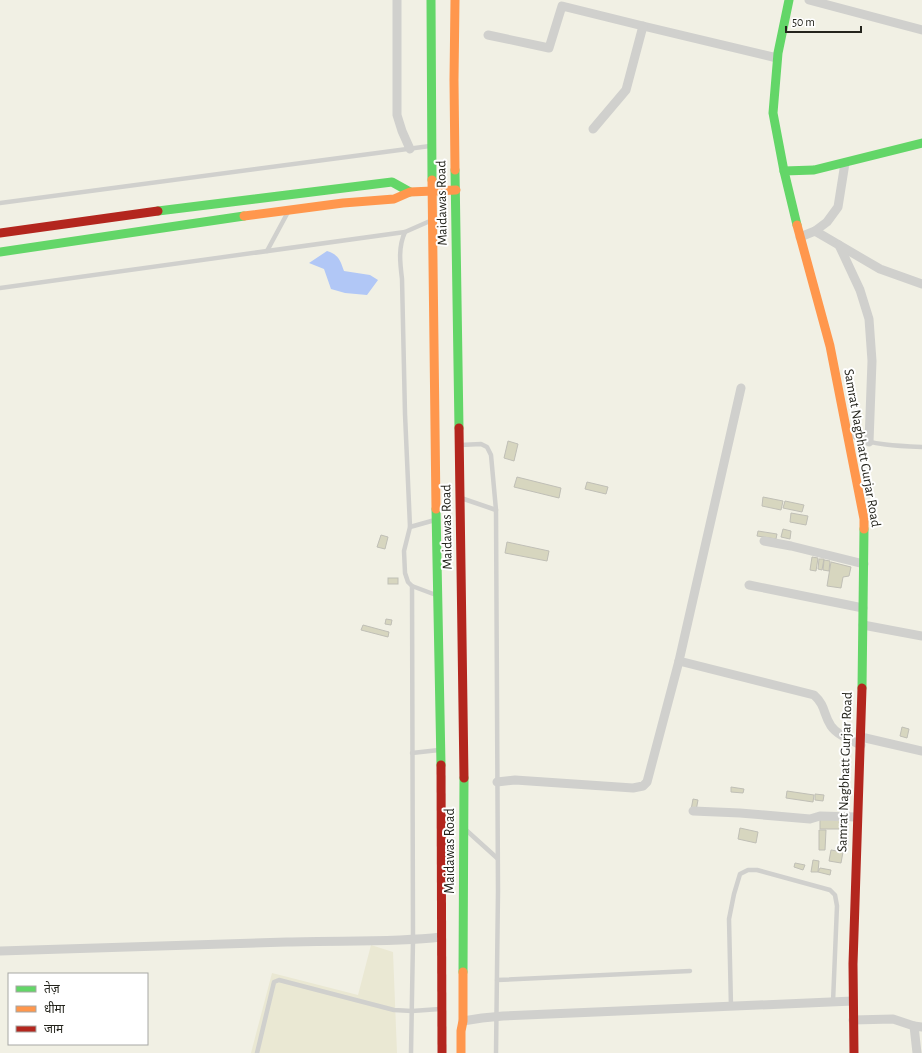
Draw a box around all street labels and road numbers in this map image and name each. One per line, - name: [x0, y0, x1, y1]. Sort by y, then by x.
- street label: Maidawas Road: [434, 160, 450, 246]
- street label: Samrat Nagbhatt Gurjar Road: [841, 368, 883, 528]
- street label: Maidawas Road: [439, 484, 455, 570]
- street label: Samrat Nagbhatt Gurjar Road: [835, 692, 855, 852]
- street label: Maidawas Road: [443, 808, 457, 894]

